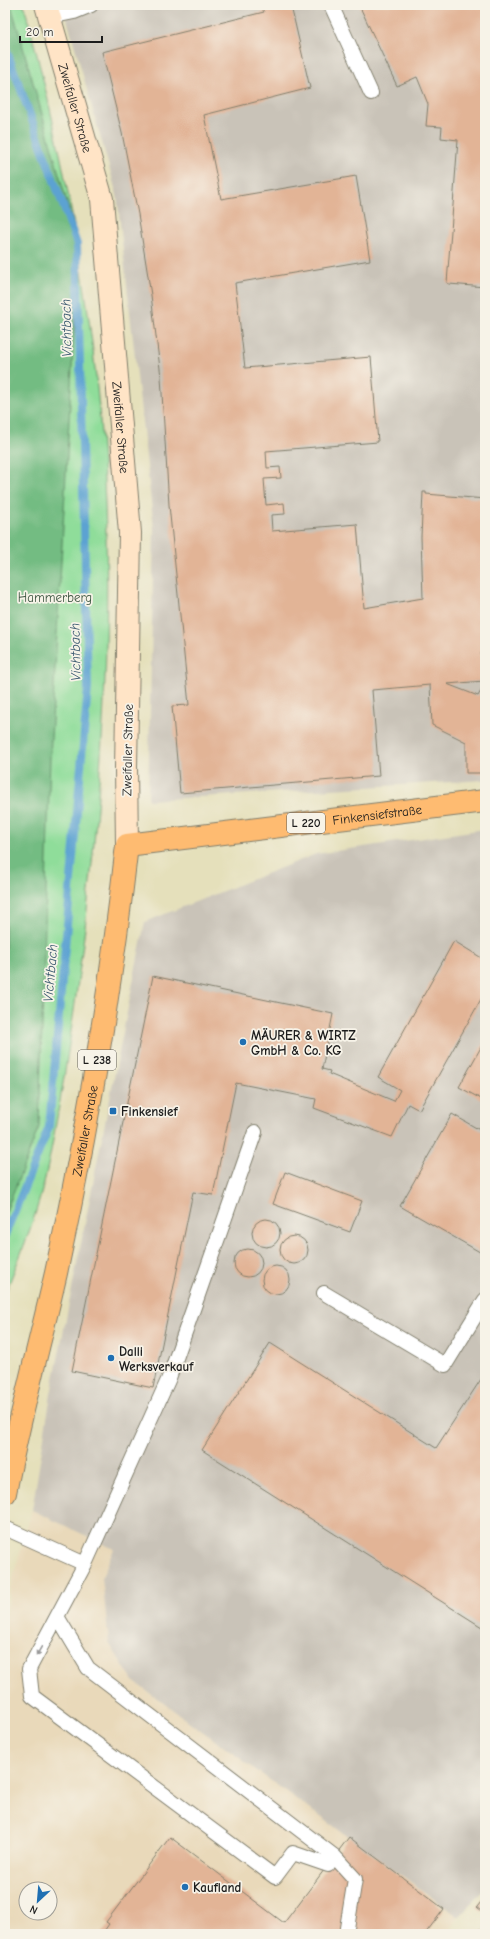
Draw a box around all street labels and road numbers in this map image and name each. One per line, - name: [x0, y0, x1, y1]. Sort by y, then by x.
- street label: Zweifaller Straße: [55, 61, 95, 155]
- street label: Zweifaller Straße: [109, 381, 132, 474]
- street label: Zweifaller Straße: [119, 703, 136, 796]
- street label: Finkensiefstraße: [332, 802, 423, 828]
- road number: L 220: [287, 813, 325, 833]
- road number: L 238: [78, 1050, 116, 1070]
- street label: Zweifaller Straße: [69, 1084, 101, 1178]

